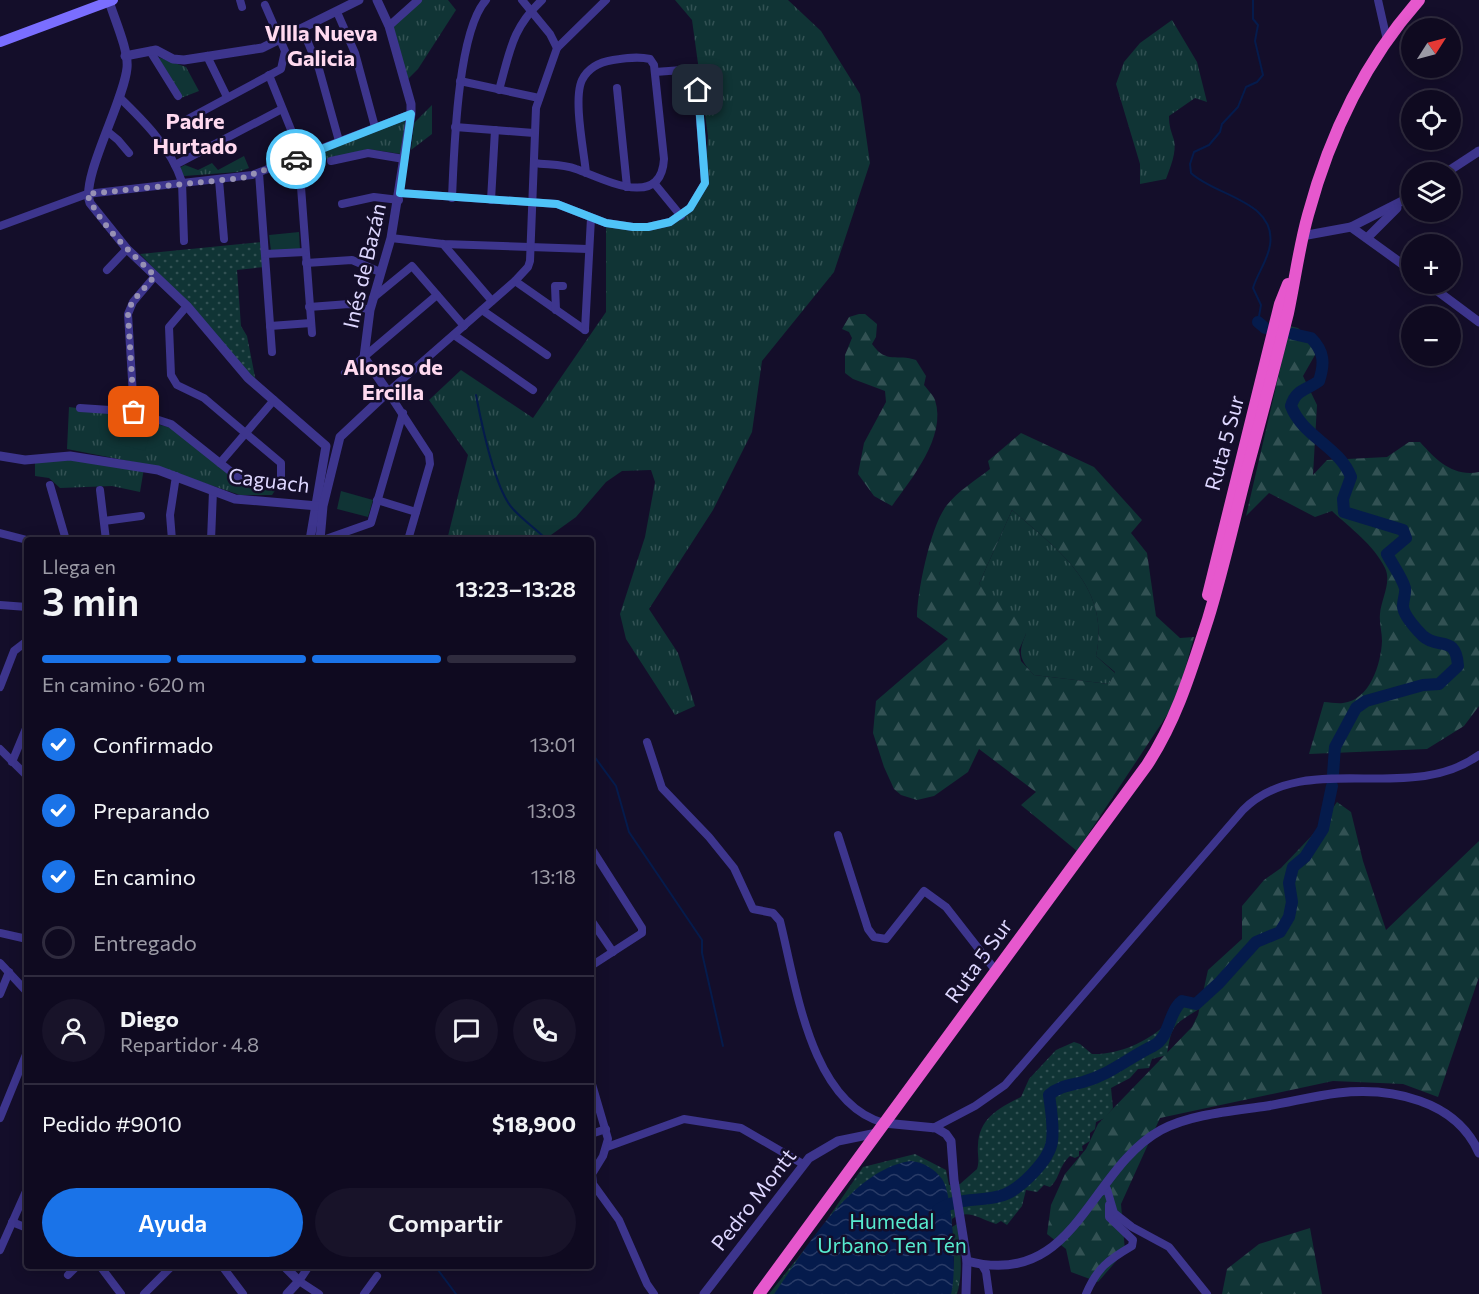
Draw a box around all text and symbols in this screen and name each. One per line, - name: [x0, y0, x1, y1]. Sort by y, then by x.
- north arrow: [1401, 18, 1461, 78]
- map controls: [1401, 18, 1461, 366]
- district label: Vllla Nueva Galicia: [265, 19, 378, 71]
- pin: [672, 64, 723, 115]
- icon: home: [681, 73, 714, 106]
- button: locate: [1401, 90, 1461, 150]
- district label: Padre Hurtado: [152, 107, 238, 159]
- courier: [266, 129, 326, 189]
- icon: car: [280, 143, 313, 176]
- button: layers: [1401, 162, 1461, 222]
- street label: Inés de Bazán: [337, 201, 390, 331]
- button: +: [1401, 234, 1461, 294]
- button: −: [1401, 306, 1461, 366]
- district label: Alonso de Ercilla: [343, 353, 443, 405]
- pin: [108, 386, 159, 437]
- street label: Ruta 5 Sur: [1199, 392, 1248, 493]
- icon: bag: [117, 395, 150, 428]
- street label: Caguach: [227, 462, 311, 497]
- text: Llega en: [42, 554, 116, 578]
- text: 13:23–13:28: [455, 575, 576, 602]
- text: 3 min: [42, 576, 139, 624]
- text: En camino · 620 m: [42, 672, 205, 696]
- icon: check: [42, 728, 75, 761]
- text: Confirmado: [93, 731, 214, 758]
- text: 13:01: [530, 732, 576, 756]
- icon: check: [42, 794, 75, 827]
- text: Preparando: [93, 797, 210, 824]
- text: 13:03: [527, 798, 576, 822]
- icon: check: [42, 860, 75, 893]
- text: En camino: [93, 863, 196, 890]
- text: 13:18: [531, 864, 576, 888]
- street label: Ruta 5 Sur: [939, 913, 1017, 1007]
- text: Entregado: [93, 929, 197, 956]
- button: person: [42, 999, 105, 1062]
- button: chat: [435, 999, 498, 1062]
- button: phone: [513, 999, 576, 1062]
- text: Diego: [120, 1005, 179, 1032]
- text: Repartidor · 4.8: [120, 1032, 259, 1056]
- text: Pedido #9010: [42, 1110, 182, 1137]
- text: $18,900: [492, 1110, 576, 1137]
- street label: Pedro Montt: [705, 1143, 800, 1255]
- button: Ayuda: [42, 1188, 303, 1257]
- button: Compartir: [315, 1188, 576, 1257]
- park label: Humedal Urbano Ten Tén: [817, 1208, 967, 1257]

